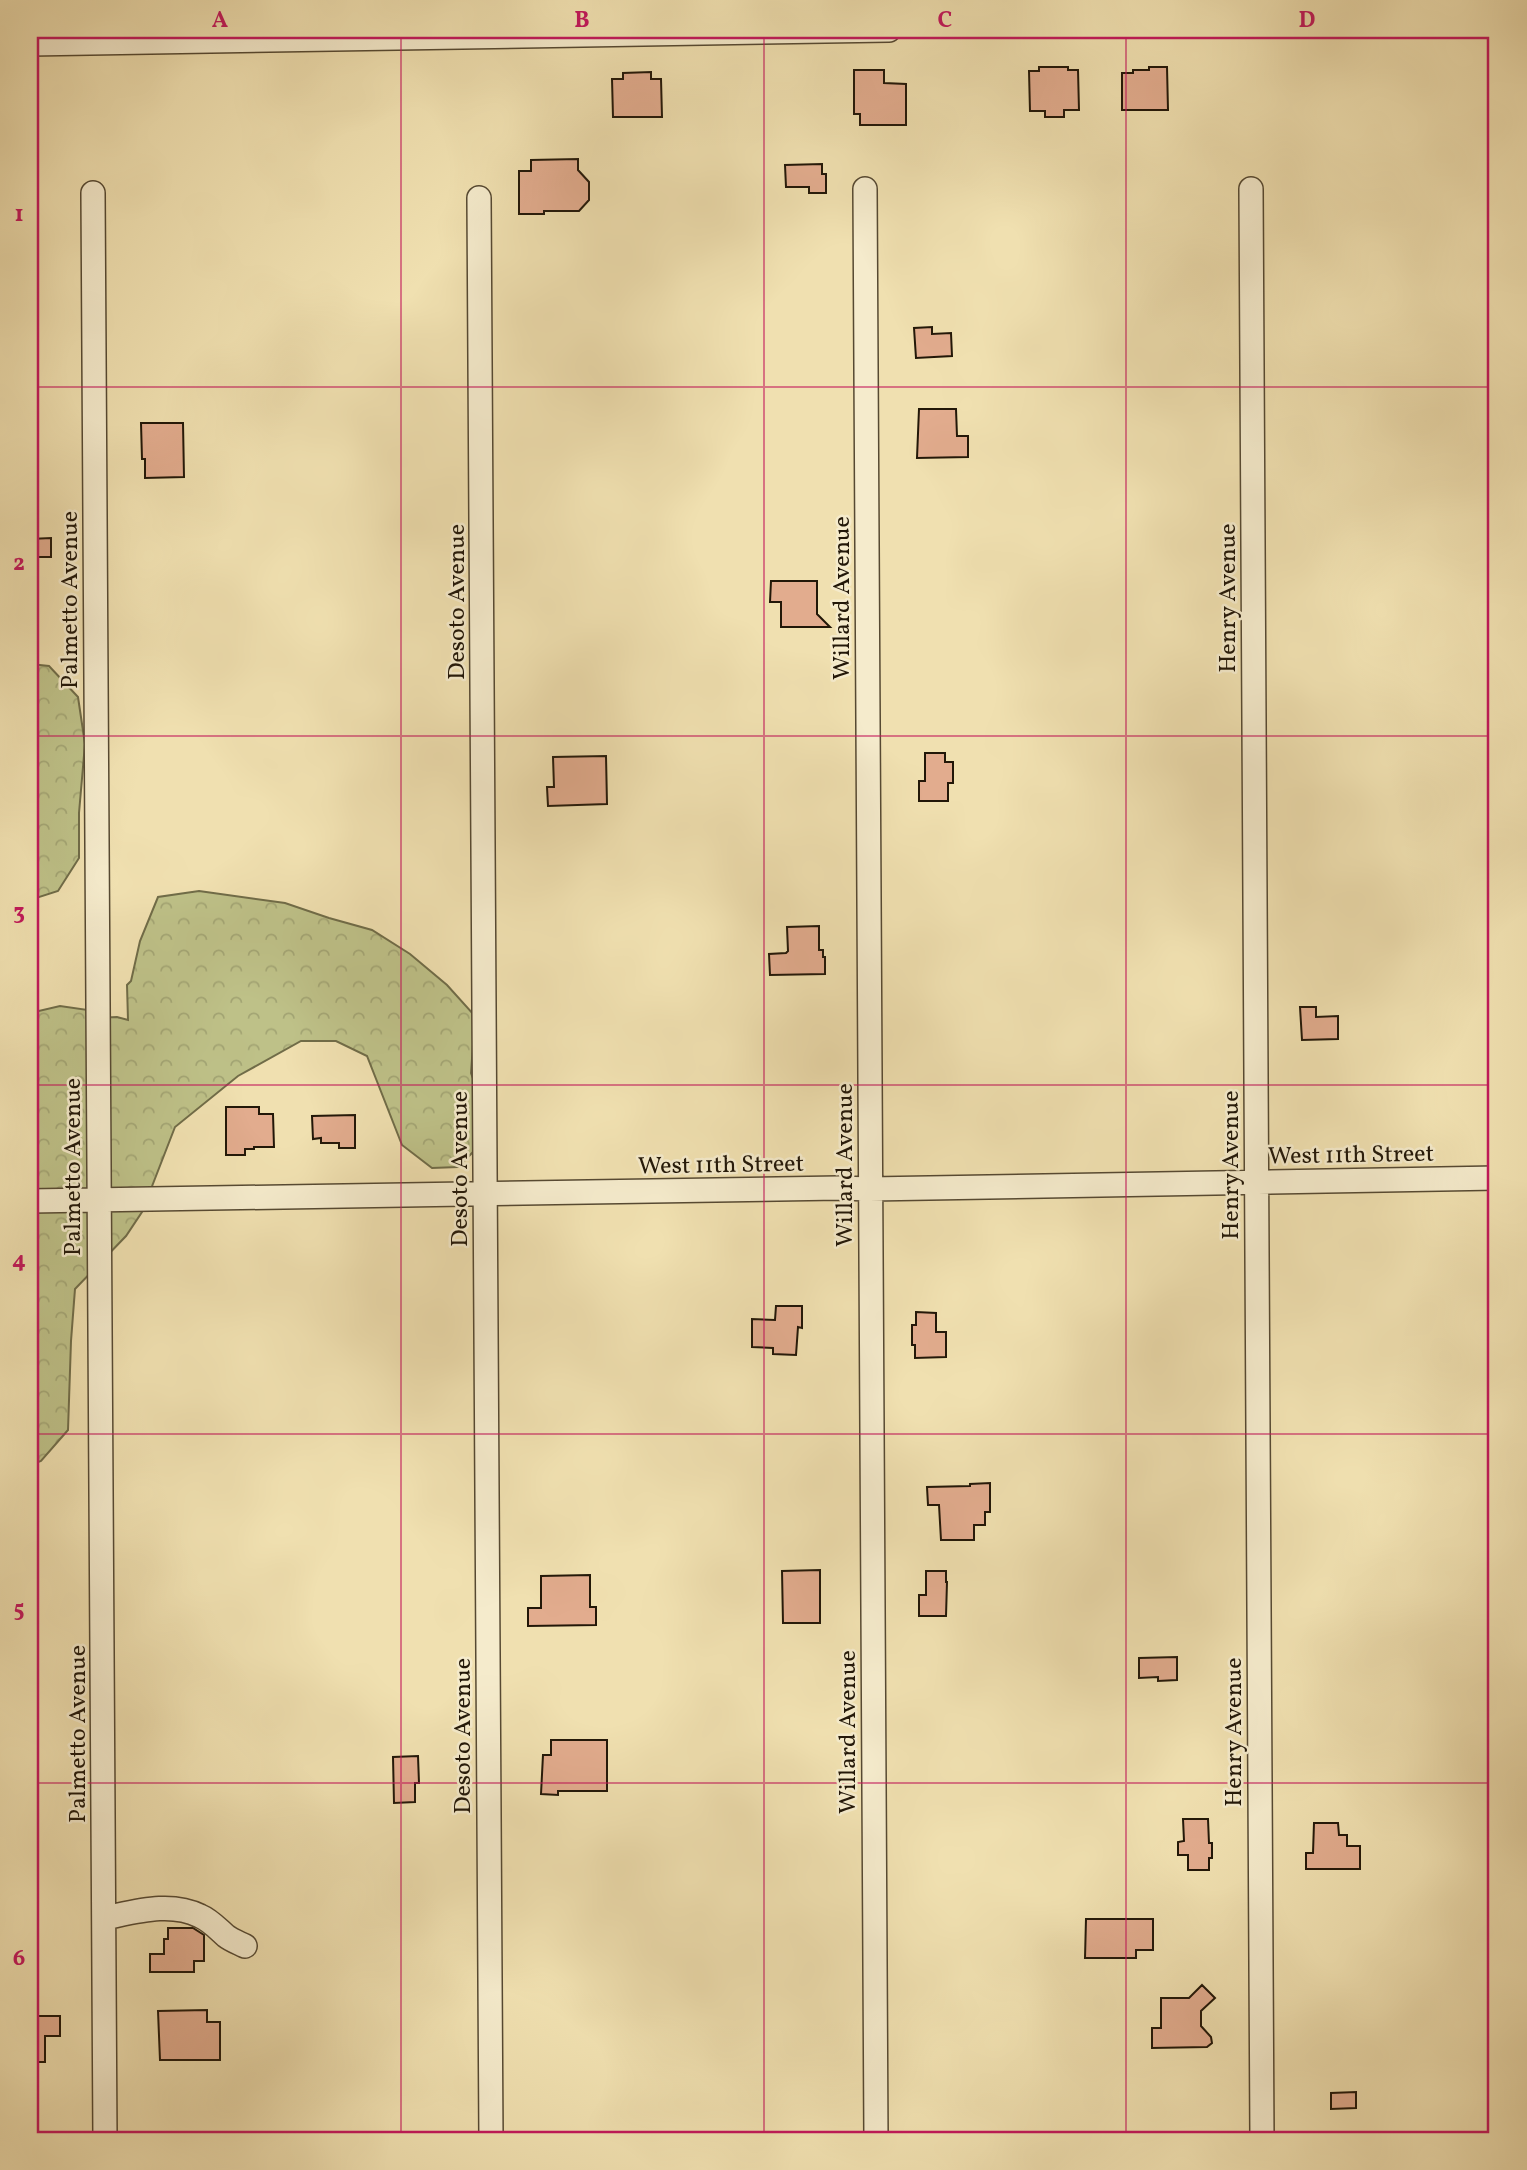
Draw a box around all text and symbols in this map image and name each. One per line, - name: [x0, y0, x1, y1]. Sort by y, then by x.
- text: A: [212, 5, 228, 37]
- text: B: [574, 5, 590, 37]
- text: C: [938, 5, 952, 37]
- text: D: [1299, 5, 1316, 37]
- text: 1: [14, 199, 24, 231]
- street label: Palmetto Avenue: [54, 511, 88, 689]
- street label: Willard Avenue: [826, 516, 860, 680]
- street label: Henry Avenue: [1212, 523, 1246, 673]
- street label: Desoto Avenue: [441, 524, 475, 680]
- text: 2: [13, 548, 25, 580]
- text: 3: [13, 897, 25, 929]
- street label: Palmetto Avenue: [57, 1078, 91, 1256]
- street label: Willard Avenue: [829, 1083, 863, 1247]
- street label: Henry Avenue: [1215, 1090, 1249, 1240]
- street label: Desoto Avenue: [444, 1091, 478, 1247]
- street label: West 11th Street: [1268, 1138, 1434, 1174]
- street label: West 11th Street: [638, 1148, 804, 1184]
- text: 4: [12, 1245, 26, 1277]
- text: 5: [13, 1594, 25, 1626]
- street label: Palmetto Avenue: [62, 1645, 96, 1823]
- street label: Willard Avenue: [832, 1650, 866, 1814]
- street label: Henry Avenue: [1218, 1657, 1252, 1807]
- street label: Desoto Avenue: [447, 1658, 481, 1814]
- text: 6: [13, 1943, 25, 1975]

